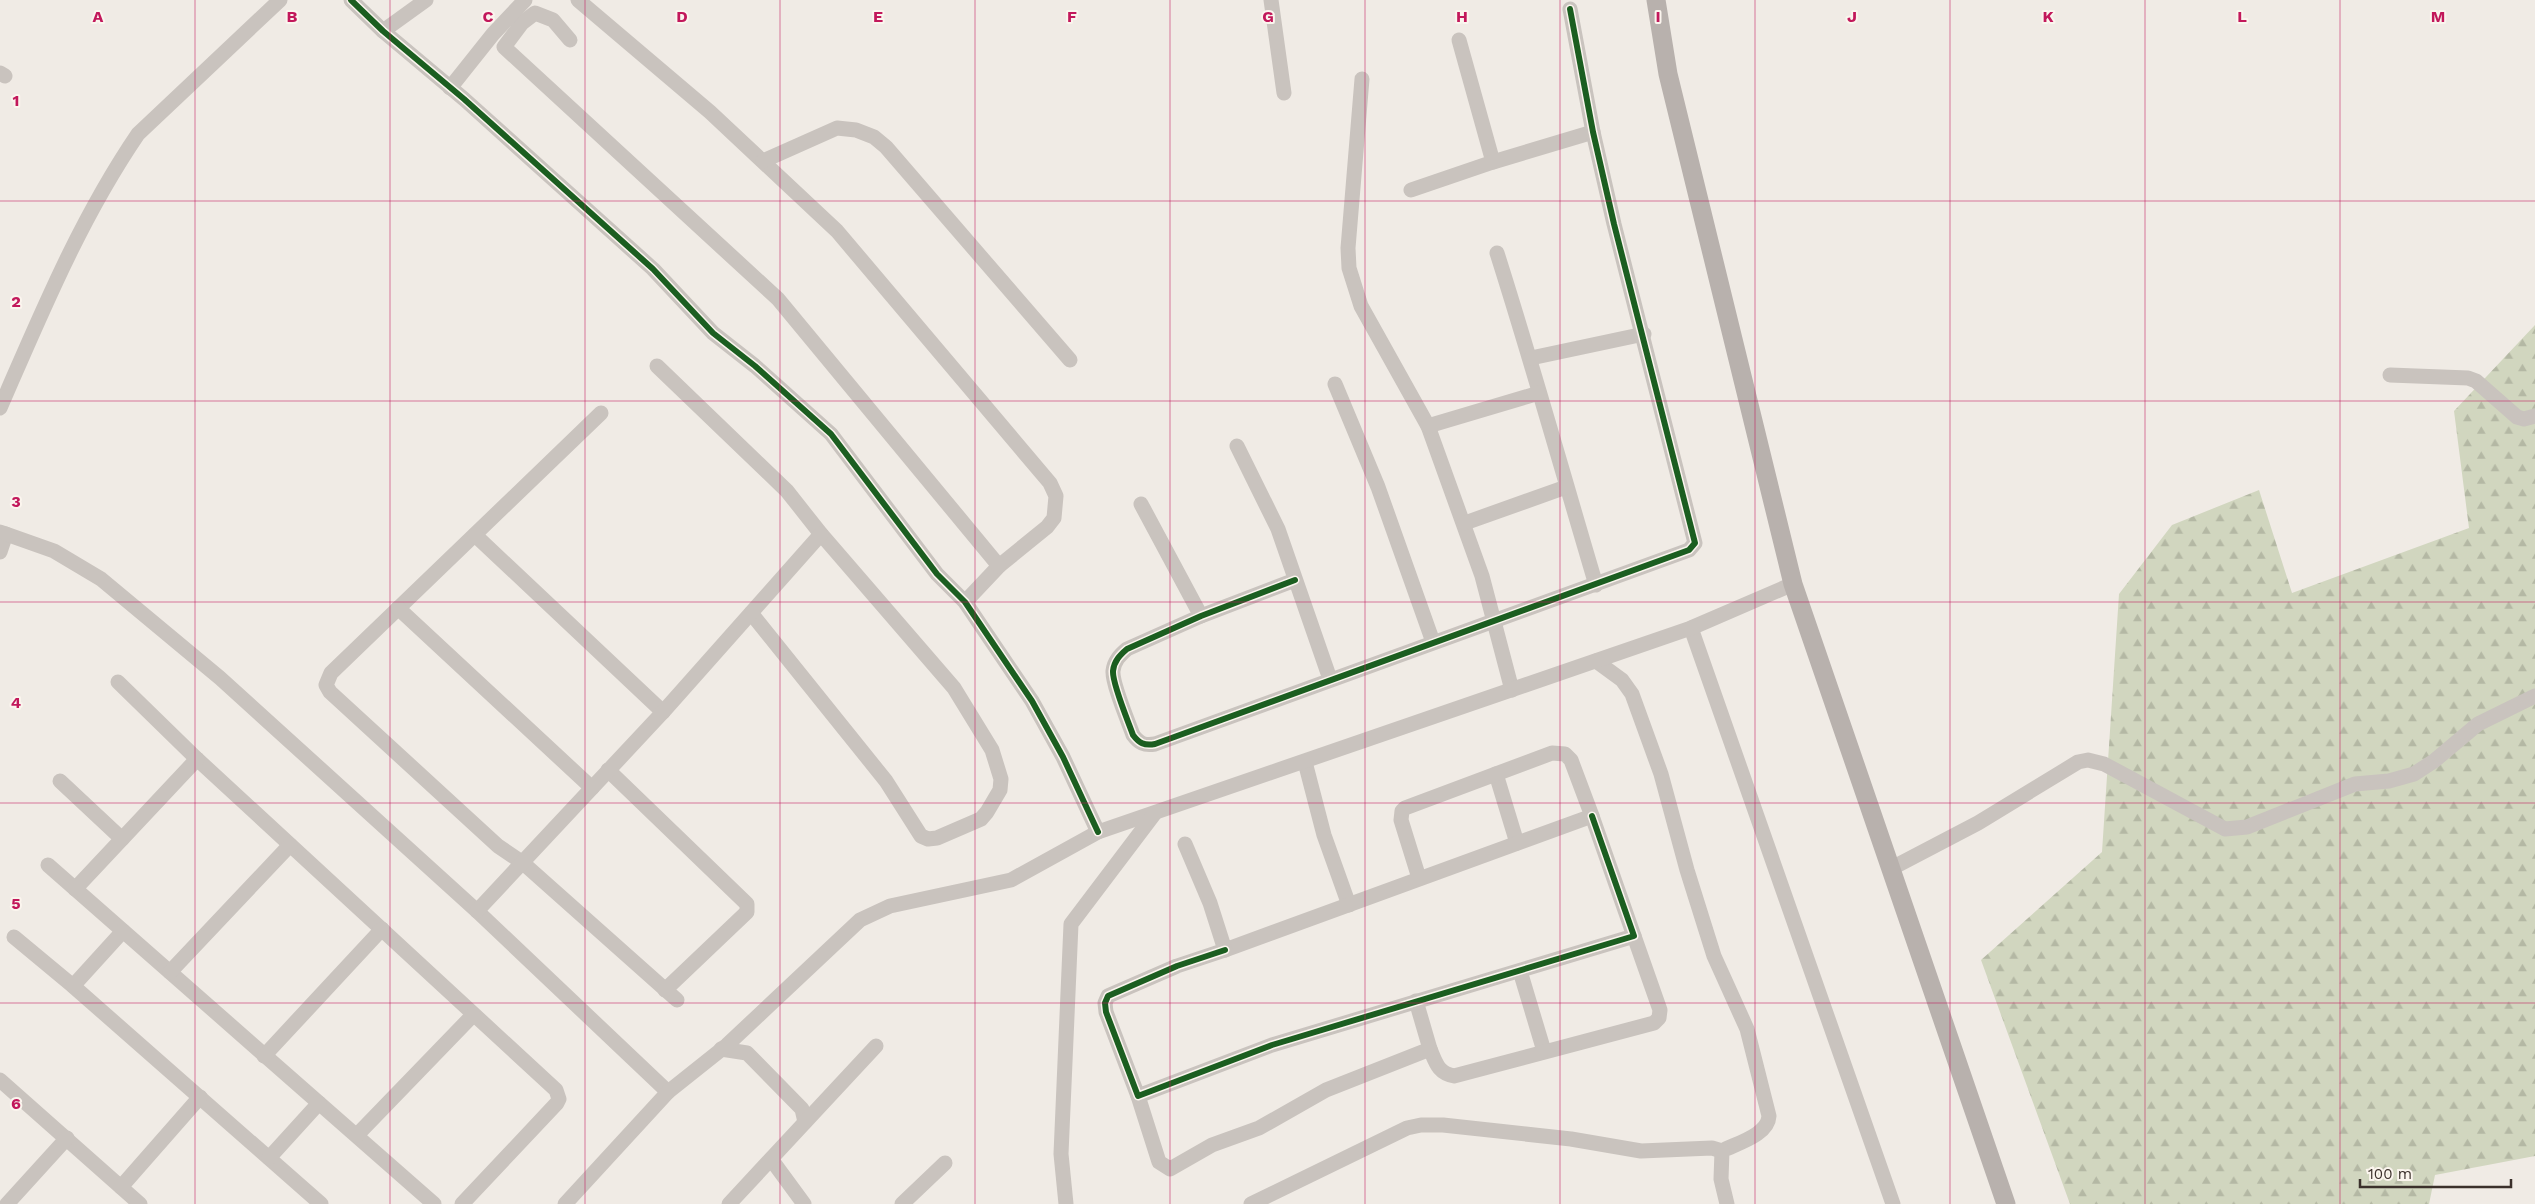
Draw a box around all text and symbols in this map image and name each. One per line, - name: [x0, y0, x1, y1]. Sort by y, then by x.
- text: A: [93, 7, 104, 26]
- text: B: [287, 7, 298, 26]
- text: C: [483, 7, 494, 26]
- text: D: [676, 7, 688, 26]
- text: E: [873, 7, 883, 26]
- text: F: [1067, 7, 1077, 26]
- text: G: [1262, 7, 1274, 26]
- text: H: [1456, 7, 1468, 26]
- text: I: [1655, 7, 1661, 26]
- text: J: [1847, 7, 1857, 26]
- text: K: [2042, 7, 2054, 26]
- text: L: [2237, 7, 2247, 26]
- text: M: [2431, 7, 2445, 26]
- text: 1: [13, 91, 19, 110]
- text: 2: [11, 292, 21, 311]
- text: 3: [11, 492, 21, 511]
- text: 4: [11, 693, 21, 712]
- text: 5: [11, 894, 21, 913]
- text: 6: [11, 1094, 21, 1113]
- scale bar: [2360, 1156, 2511, 1188]
- text: 100 m: [2368, 1165, 2412, 1183]

